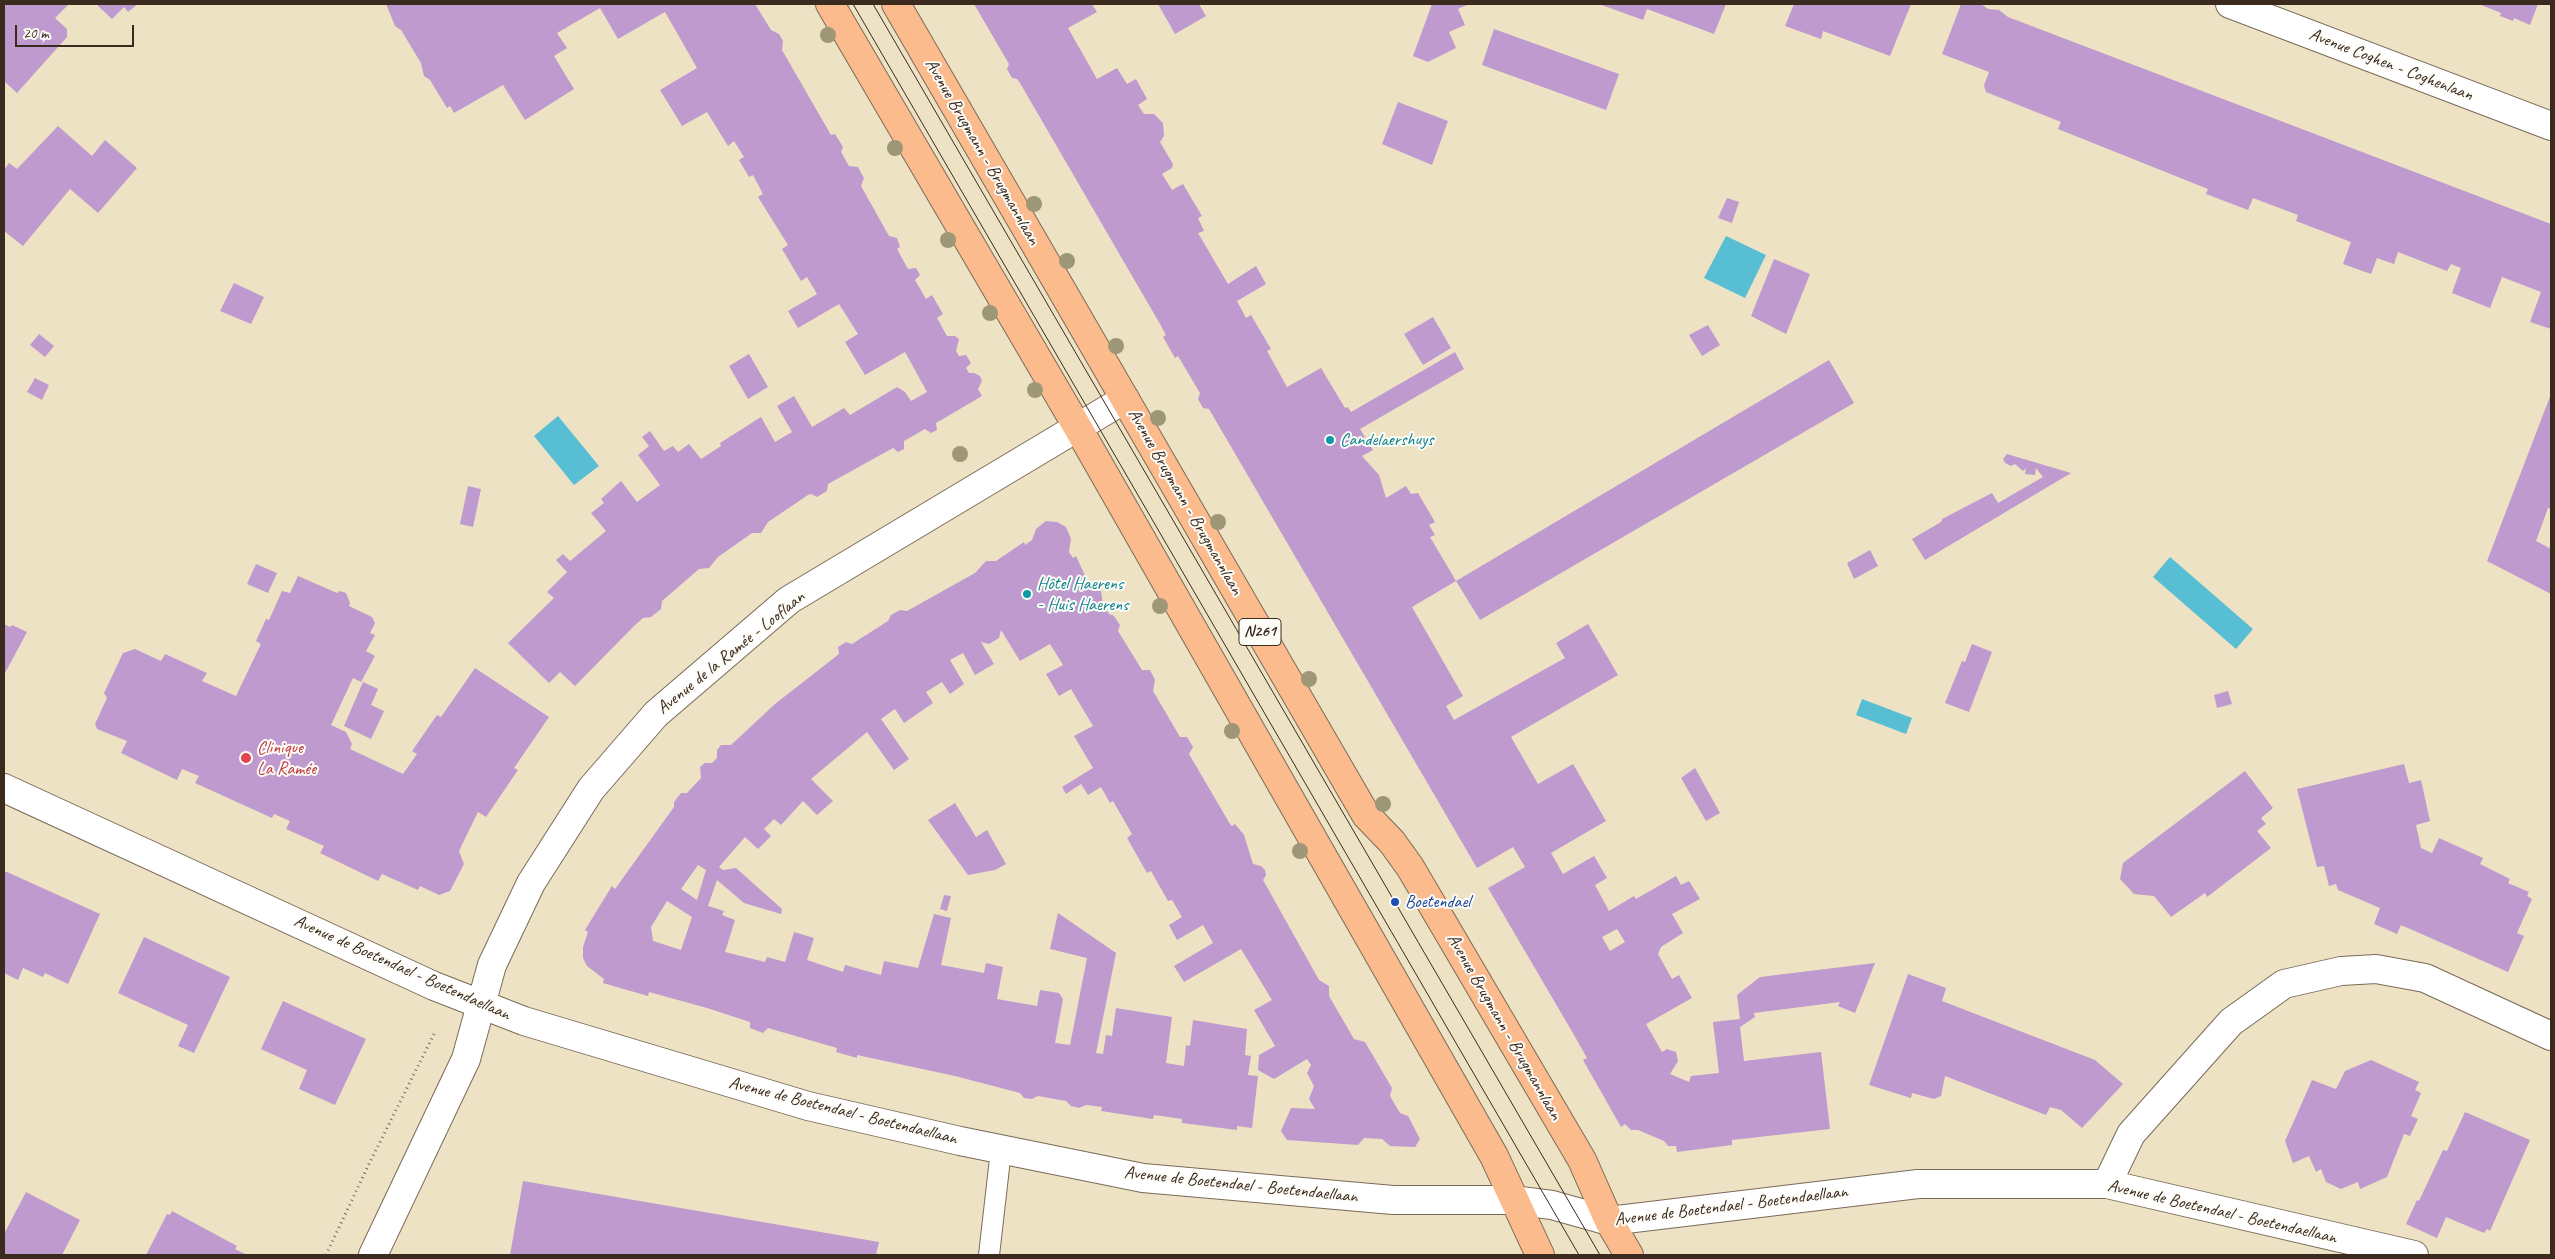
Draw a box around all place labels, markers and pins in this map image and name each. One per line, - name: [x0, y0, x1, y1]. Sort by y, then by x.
- place label: Candelaershuys: [1340, 429, 1433, 451]
- marker: Candelaershuys: [1324, 434, 1336, 446]
- place label: Hôtel Haerens - Huis Haerens: [1037, 573, 1128, 616]
- marker: Hôtel Haerens - Huis Haerens: [1021, 588, 1033, 600]
- place label: Clinique La Ramée: [257, 737, 316, 780]
- marker: Clinique La Ramée: [239, 751, 253, 765]
- place label: Boetendael: [1405, 891, 1470, 913]
- marker: Boetendael: [1389, 896, 1401, 908]

